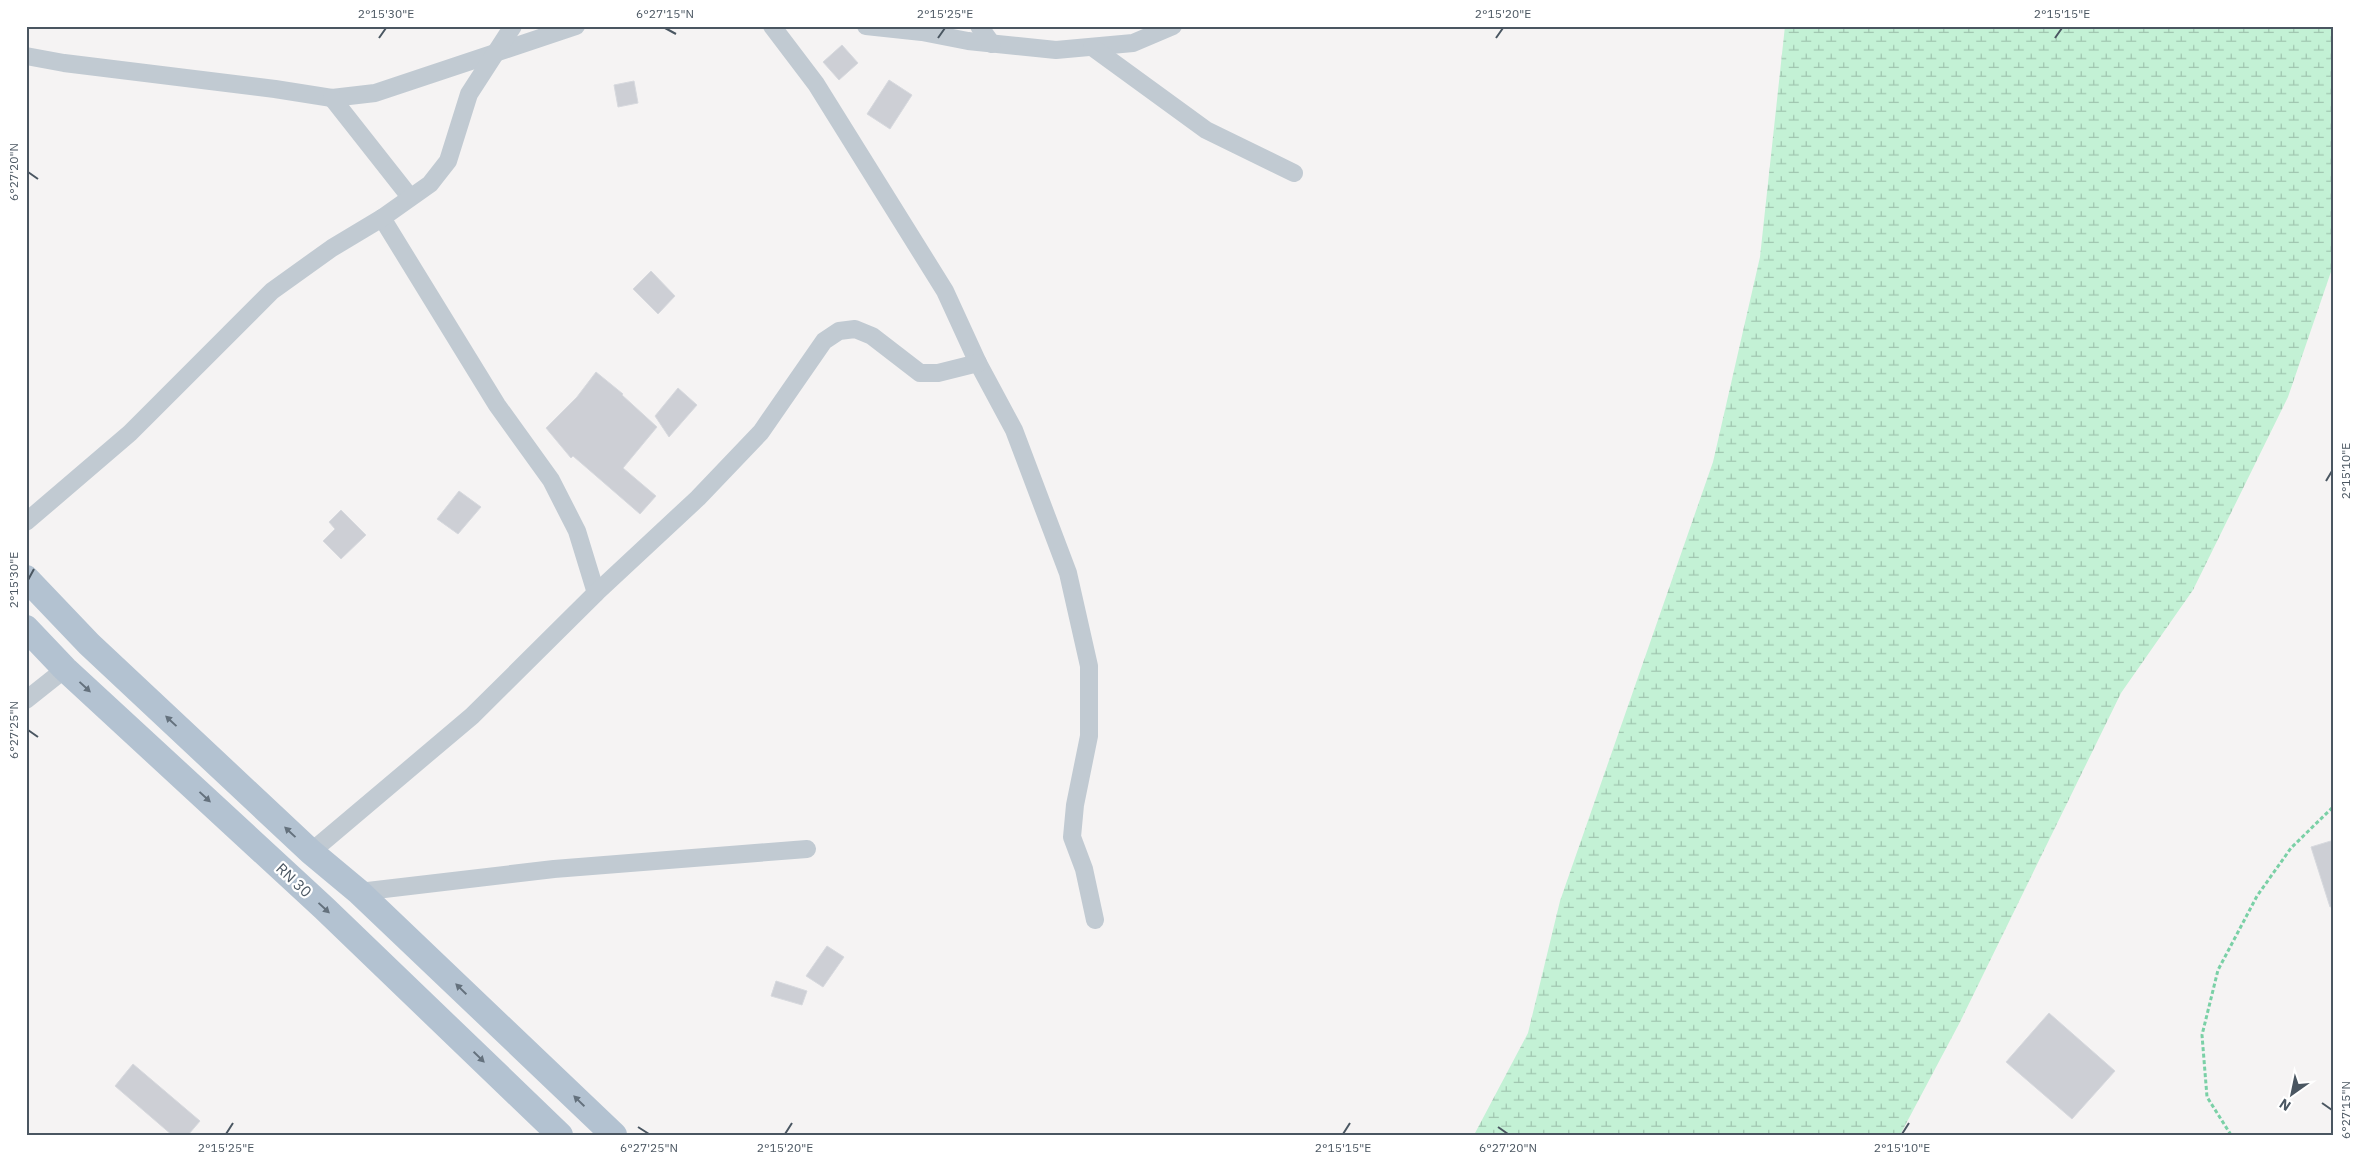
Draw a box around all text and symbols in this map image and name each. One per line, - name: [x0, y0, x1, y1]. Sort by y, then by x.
- text: 2°15'30"E: [358, 6, 414, 21]
- text: 6°27'15"N: [636, 6, 694, 21]
- text: 2°15'25"E: [917, 6, 973, 21]
- text: 2°15'20"E: [1475, 6, 1531, 21]
- text: 2°15'15"E: [2034, 6, 2090, 21]
- text: 6°27'20"N: [6, 143, 21, 201]
- text: 2°15'10"E: [2338, 443, 2353, 499]
- text: 2°15'30"E: [6, 552, 21, 608]
- one-way arrow: [79, 681, 91, 693]
- text: 6°27'25"N: [6, 701, 21, 759]
- one-way arrow: [166, 715, 178, 727]
- one-way arrow: [198, 791, 210, 803]
- one-way arrow: [284, 826, 296, 838]
- street label: RN 30: [272, 859, 316, 901]
- one-way arrow: [318, 902, 330, 914]
- one-way arrow: [455, 983, 467, 995]
- one-way arrow: [473, 1051, 485, 1063]
- north arrow: [2268, 1068, 2318, 1118]
- text: 6°27'15"N: [2338, 1081, 2353, 1139]
- one-way arrow: [573, 1095, 585, 1107]
- text: N: [2276, 1095, 2294, 1115]
- text: 2°15'25"E: [198, 1140, 254, 1155]
- text: 6°27'25"N: [620, 1140, 678, 1155]
- text: 2°15'20"E: [757, 1140, 813, 1155]
- text: 2°15'15"E: [1315, 1140, 1371, 1155]
- text: 6°27'20"N: [1479, 1140, 1537, 1155]
- text: 2°15'10"E: [1874, 1140, 1930, 1155]

